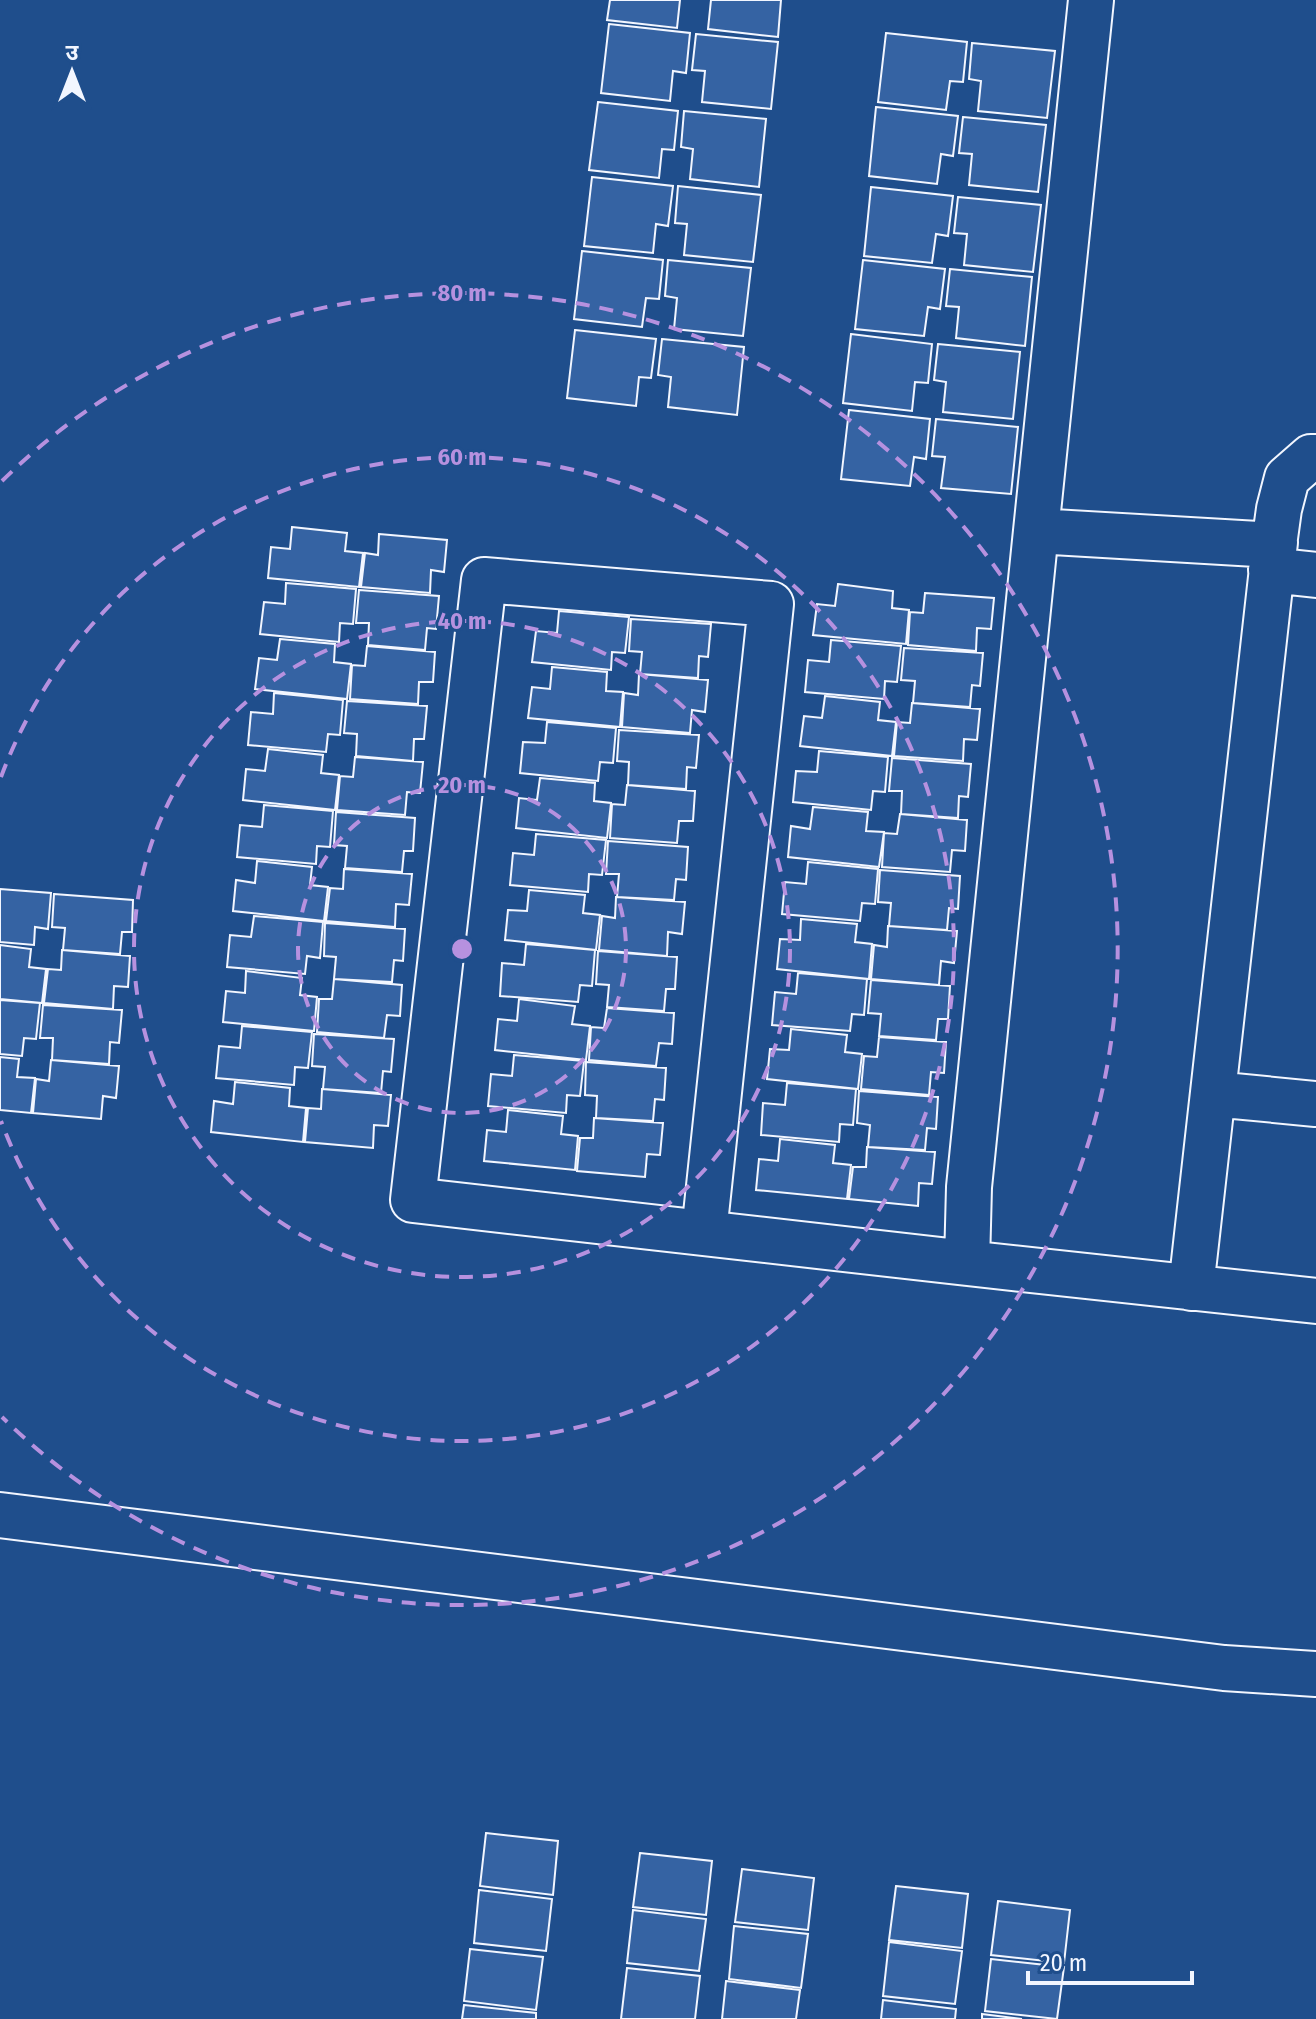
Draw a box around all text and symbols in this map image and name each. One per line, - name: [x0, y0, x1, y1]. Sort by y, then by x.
- north arrow: [32, 32, 112, 112]
- text: उ: [66, 39, 80, 66]
- text: 80 m: [437, 279, 487, 307]
- text: 60 m: [438, 443, 486, 471]
- text: 40 m: [438, 607, 486, 635]
- text: 20 m: [437, 771, 486, 799]
- centre of rings: [448, 935, 476, 963]
- scale bar: [1028, 1935, 1192, 1985]
- text: 20 m: [1040, 1949, 1087, 1977]

